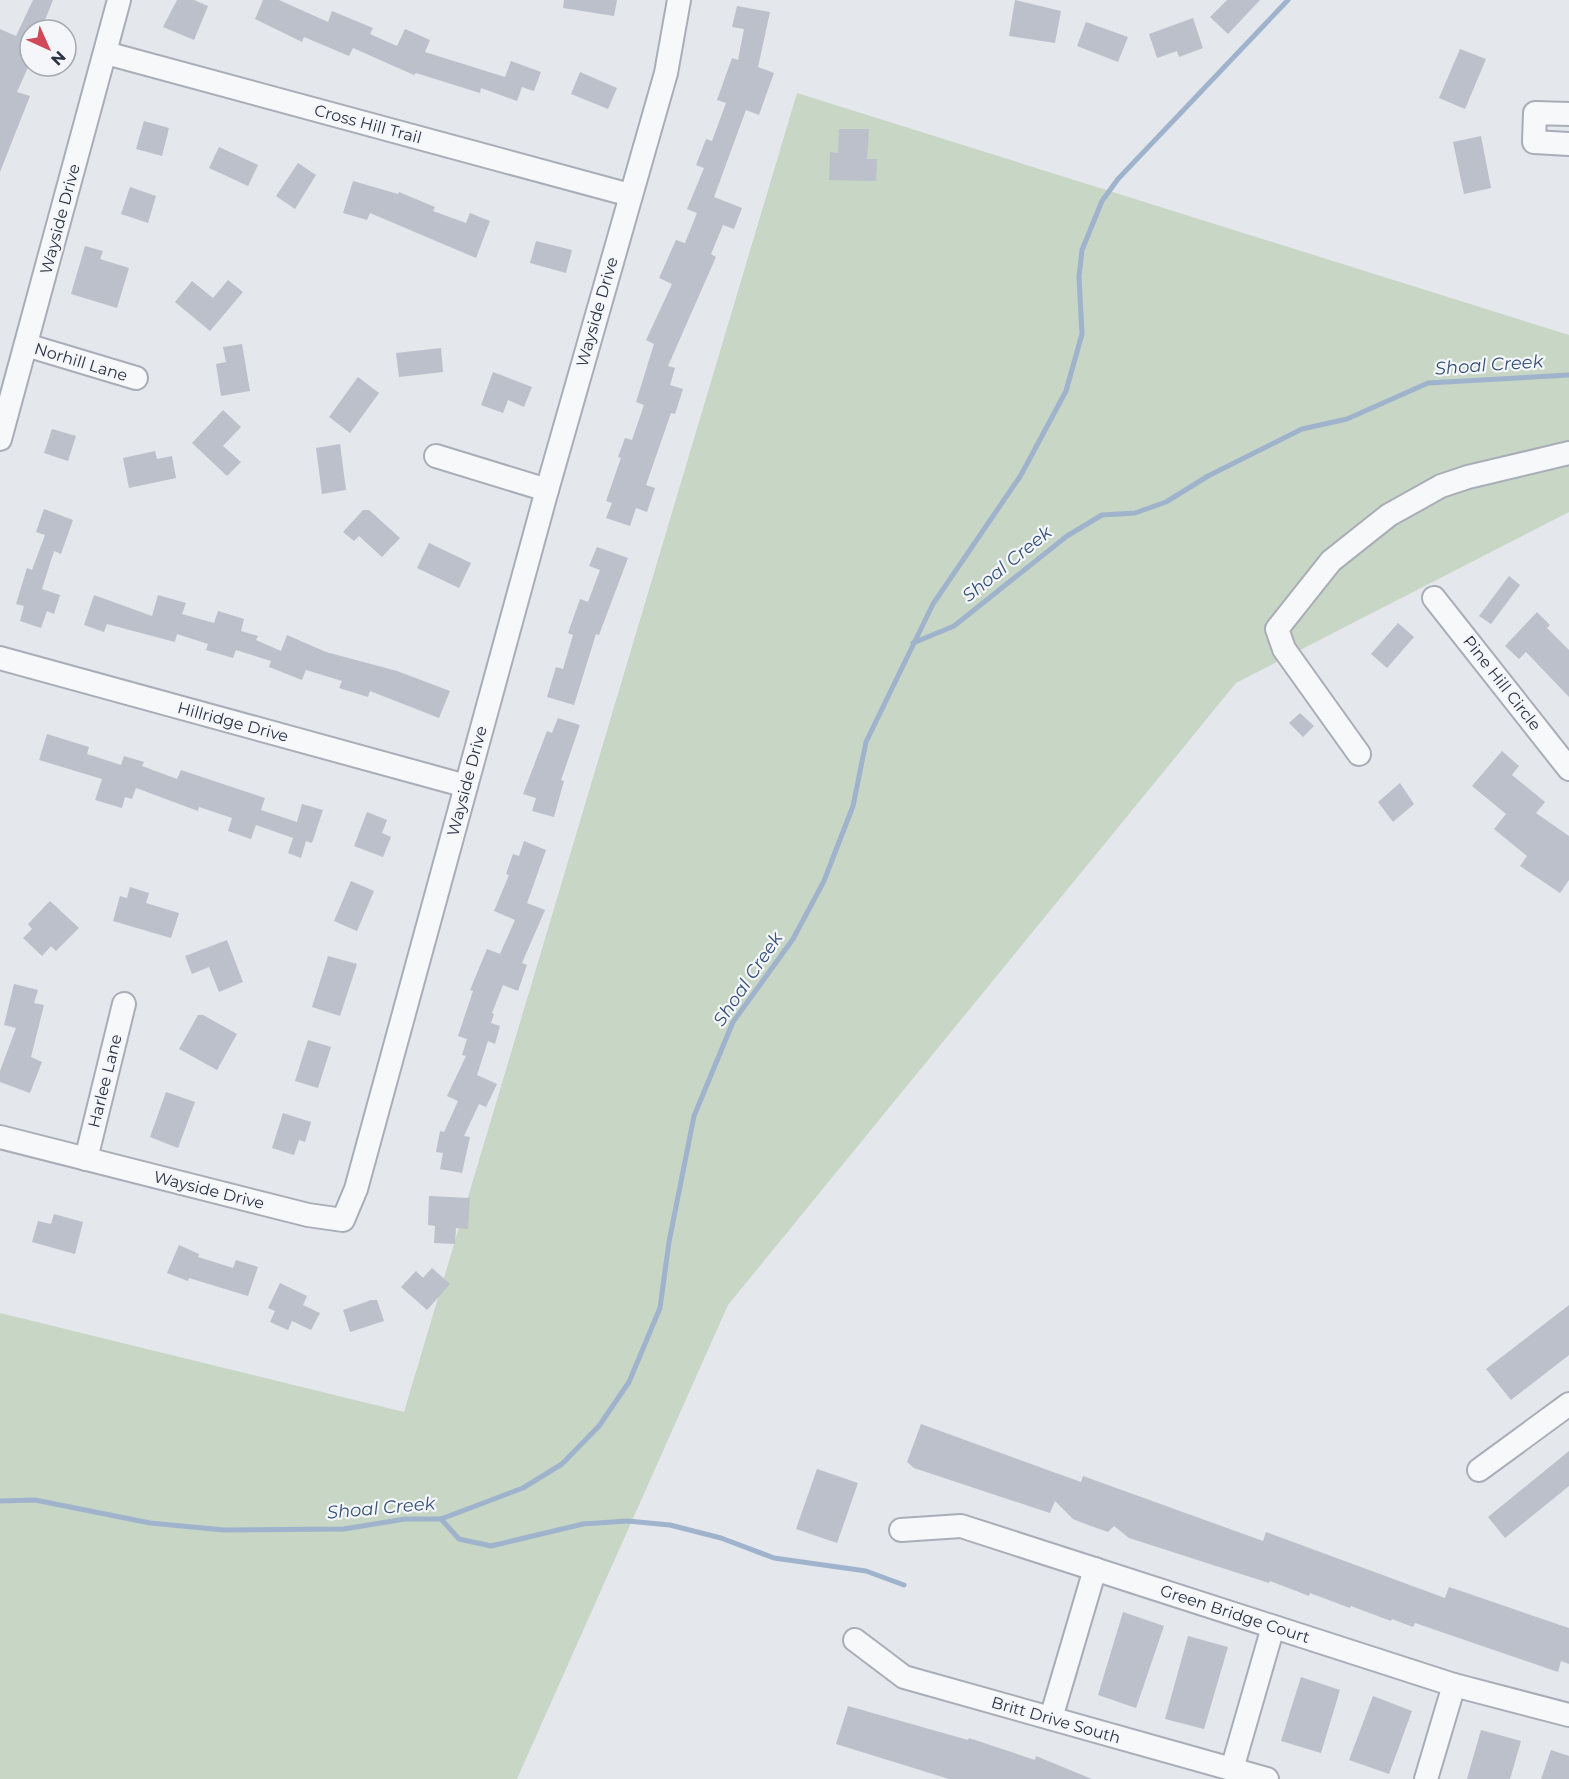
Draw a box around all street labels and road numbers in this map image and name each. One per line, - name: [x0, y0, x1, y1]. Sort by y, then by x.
- street label: Cross Hill Trail: [312, 101, 424, 147]
- street label: Wayside Drive: [36, 162, 84, 276]
- street label: Wayside Drive: [572, 255, 622, 369]
- street label: Norhill Lane: [32, 339, 130, 385]
- street label: Pine Hill Circle: [1459, 632, 1545, 734]
- street label: Hillridge Drive: [175, 698, 291, 746]
- street label: Wayside Drive: [443, 724, 491, 838]
- street label: Harlee Lane: [84, 1032, 126, 1130]
- street label: Wayside Drive: [152, 1167, 266, 1213]
- street label: Green Bridge Court: [1158, 1581, 1313, 1647]
- street label: Britt Drive South: [989, 1692, 1123, 1748]

